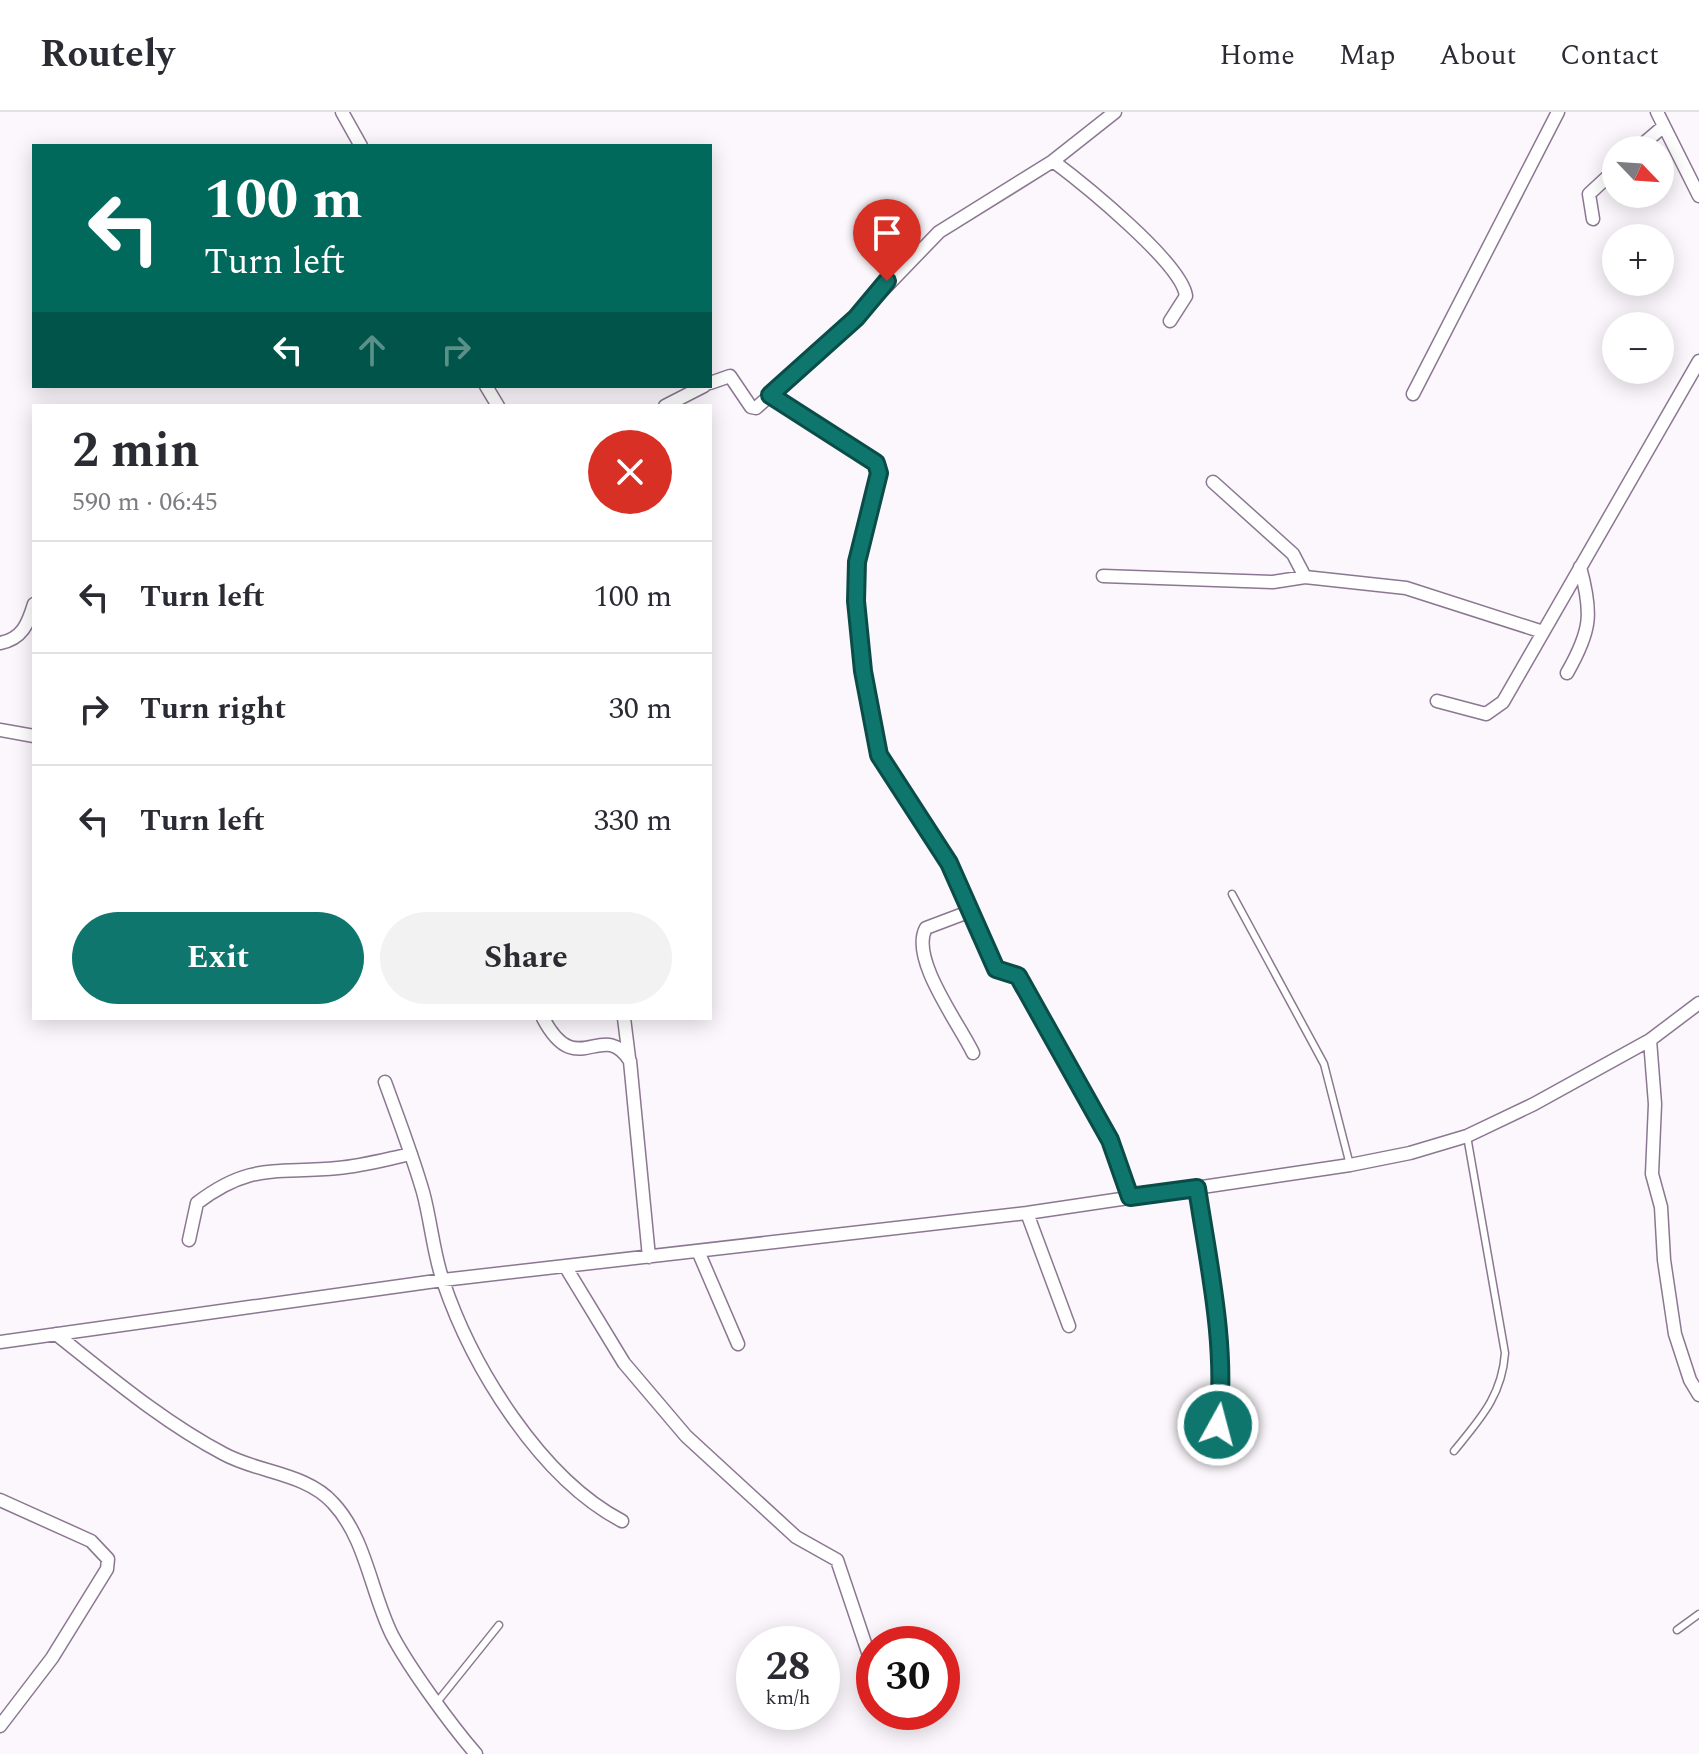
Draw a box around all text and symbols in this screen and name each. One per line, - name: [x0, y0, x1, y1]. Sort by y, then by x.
- text: Routely: [40, 26, 174, 84]
- text: Home: [1219, 34, 1295, 77]
- text: Map: [1339, 34, 1395, 77]
- text: About: [1439, 34, 1516, 77]
- text: Contact: [1560, 34, 1659, 77]
- north arrow: [1602, 136, 1674, 208]
- map controls: [1602, 136, 1674, 384]
- text: 100 m: [204, 158, 363, 243]
- icon: left: [72, 176, 176, 280]
- pin: [853, 199, 921, 281]
- icon: arrive: [865, 211, 909, 255]
- button: +: [1602, 224, 1674, 296]
- text: Turn left: [204, 235, 345, 290]
- button: −: [1602, 312, 1674, 384]
- icon: left: [266, 328, 310, 372]
- icon: ahead: [350, 328, 394, 372]
- icon: right: [434, 328, 478, 372]
- text: 2 min: [72, 415, 200, 488]
- button: close: [588, 430, 672, 514]
- text: 590 m · 06:45: [72, 482, 218, 522]
- text: Turn left: [140, 574, 265, 620]
- text: 100 m: [594, 574, 672, 620]
- icon: left: [72, 575, 116, 619]
- text: Turn right: [140, 686, 286, 732]
- text: 30 m: [609, 686, 672, 732]
- icon: right: [72, 687, 116, 731]
- text: Turn left: [140, 798, 265, 844]
- text: 330 m: [594, 798, 672, 844]
- icon: left: [72, 799, 116, 843]
- button: Exit: [72, 912, 364, 1004]
- button: Share: [380, 912, 672, 1004]
- position arrow: [1176, 1383, 1260, 1467]
- speed limit sign: 30: [856, 1626, 960, 1730]
- text: 28: [766, 1637, 810, 1698]
- text: km/h: [766, 1683, 811, 1713]

